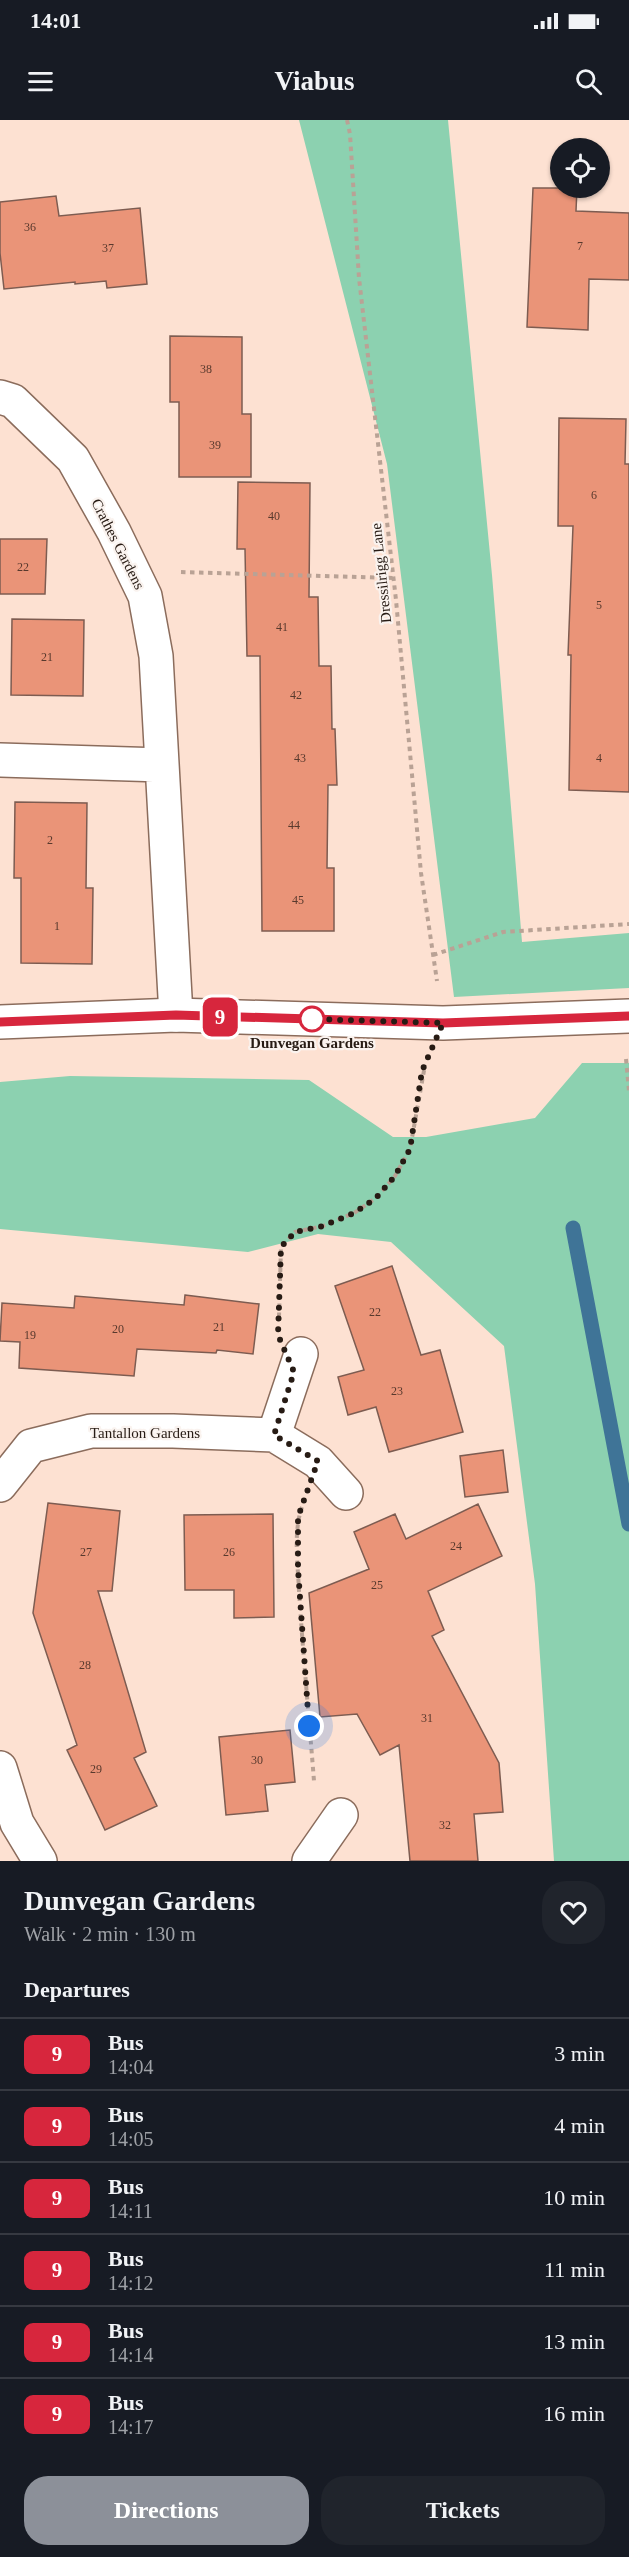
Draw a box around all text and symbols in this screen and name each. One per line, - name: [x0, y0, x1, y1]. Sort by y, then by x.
- text: 14:01: [30, 8, 81, 33]
- icon: menu: [24, 65, 57, 98]
- icon: search: [572, 65, 605, 98]
- text: Viabus: [274, 66, 355, 96]
- map controls: [550, 138, 610, 198]
- button: locate: [550, 138, 610, 198]
- house number: 36: [24, 220, 36, 234]
- house number: 7: [577, 239, 583, 253]
- house number: 37: [102, 241, 114, 255]
- house number: 38: [200, 362, 212, 376]
- house number: 39: [209, 438, 221, 452]
- house number: 6: [591, 488, 597, 502]
- street label: Crathes Gardens: [88, 496, 148, 592]
- house number: 40: [268, 509, 280, 523]
- street label: Dressilrigg Lane: [368, 522, 394, 624]
- house number: 22: [17, 560, 29, 574]
- house number: 5: [596, 598, 602, 612]
- house number: 41: [276, 620, 288, 634]
- house number: 21: [41, 650, 53, 664]
- house number: 42: [290, 688, 302, 702]
- house number: 43: [294, 751, 306, 765]
- house number: 4: [596, 751, 602, 765]
- house number: 44: [288, 818, 300, 832]
- house number: 2: [47, 833, 53, 847]
- house number: 45: [292, 893, 304, 907]
- house number: 1: [54, 919, 60, 933]
- line badge: 9: [200, 998, 240, 1036]
- text: 9: [215, 1005, 225, 1029]
- marker: Dunvegan Gardens: [299, 1006, 325, 1032]
- place label: Dunvegan Gardens: [250, 1035, 374, 1051]
- house number: 22: [369, 1305, 381, 1319]
- house number: 21: [213, 1320, 225, 1334]
- house number: 20: [112, 1322, 124, 1336]
- house number: 19: [24, 1328, 36, 1342]
- house number: 23: [391, 1384, 403, 1398]
- street label: Tantallon Gardens: [90, 1425, 200, 1441]
- house number: 24: [450, 1539, 462, 1553]
- house number: 27: [80, 1545, 92, 1559]
- house number: 26: [223, 1545, 235, 1559]
- house number: 25: [371, 1578, 383, 1592]
- house number: 28: [79, 1658, 91, 1672]
- your location: [294, 1711, 324, 1741]
- house number: 31: [421, 1711, 433, 1725]
- house number: 30: [251, 1753, 263, 1767]
- house number: 29: [90, 1762, 102, 1776]
- house number: 32: [439, 1818, 451, 1832]
- button: heart: [542, 1881, 605, 1944]
- text: Dunvegan Gardens: [24, 1885, 255, 1916]
- text: Walk · 2 min · 130 m: [24, 1923, 196, 1945]
- text: Departures: [24, 1977, 130, 2002]
- text: Bus: [108, 2030, 143, 2055]
- text: 3 min: [554, 2041, 605, 2066]
- text: 9: [52, 2042, 62, 2066]
- text: 14:04: [108, 2056, 154, 2078]
- text: Bus: [108, 2102, 143, 2127]
- text: 4 min: [554, 2113, 605, 2138]
- text: 9: [52, 2114, 62, 2138]
- text: 14:05: [108, 2128, 154, 2150]
- text: Bus: [108, 2174, 143, 2199]
- text: 10 min: [543, 2185, 605, 2210]
- text: 9: [52, 2186, 62, 2210]
- text: 14:11: [108, 2200, 153, 2222]
- text: Bus: [108, 2246, 143, 2271]
- text: 11 min: [544, 2257, 605, 2282]
- text: 9: [52, 2258, 62, 2282]
- text: 14:12: [108, 2272, 154, 2294]
- text: Bus: [108, 2318, 143, 2343]
- text: 13 min: [543, 2329, 605, 2354]
- text: 9: [52, 2330, 62, 2354]
- text: 14:14: [108, 2344, 154, 2366]
- text: Bus: [108, 2390, 143, 2415]
- text: 16 min: [543, 2401, 605, 2426]
- text: 9: [52, 2402, 62, 2426]
- text: 14:17: [108, 2416, 154, 2438]
- button: Directions: [24, 2476, 309, 2545]
- button: Tickets: [321, 2476, 605, 2545]

